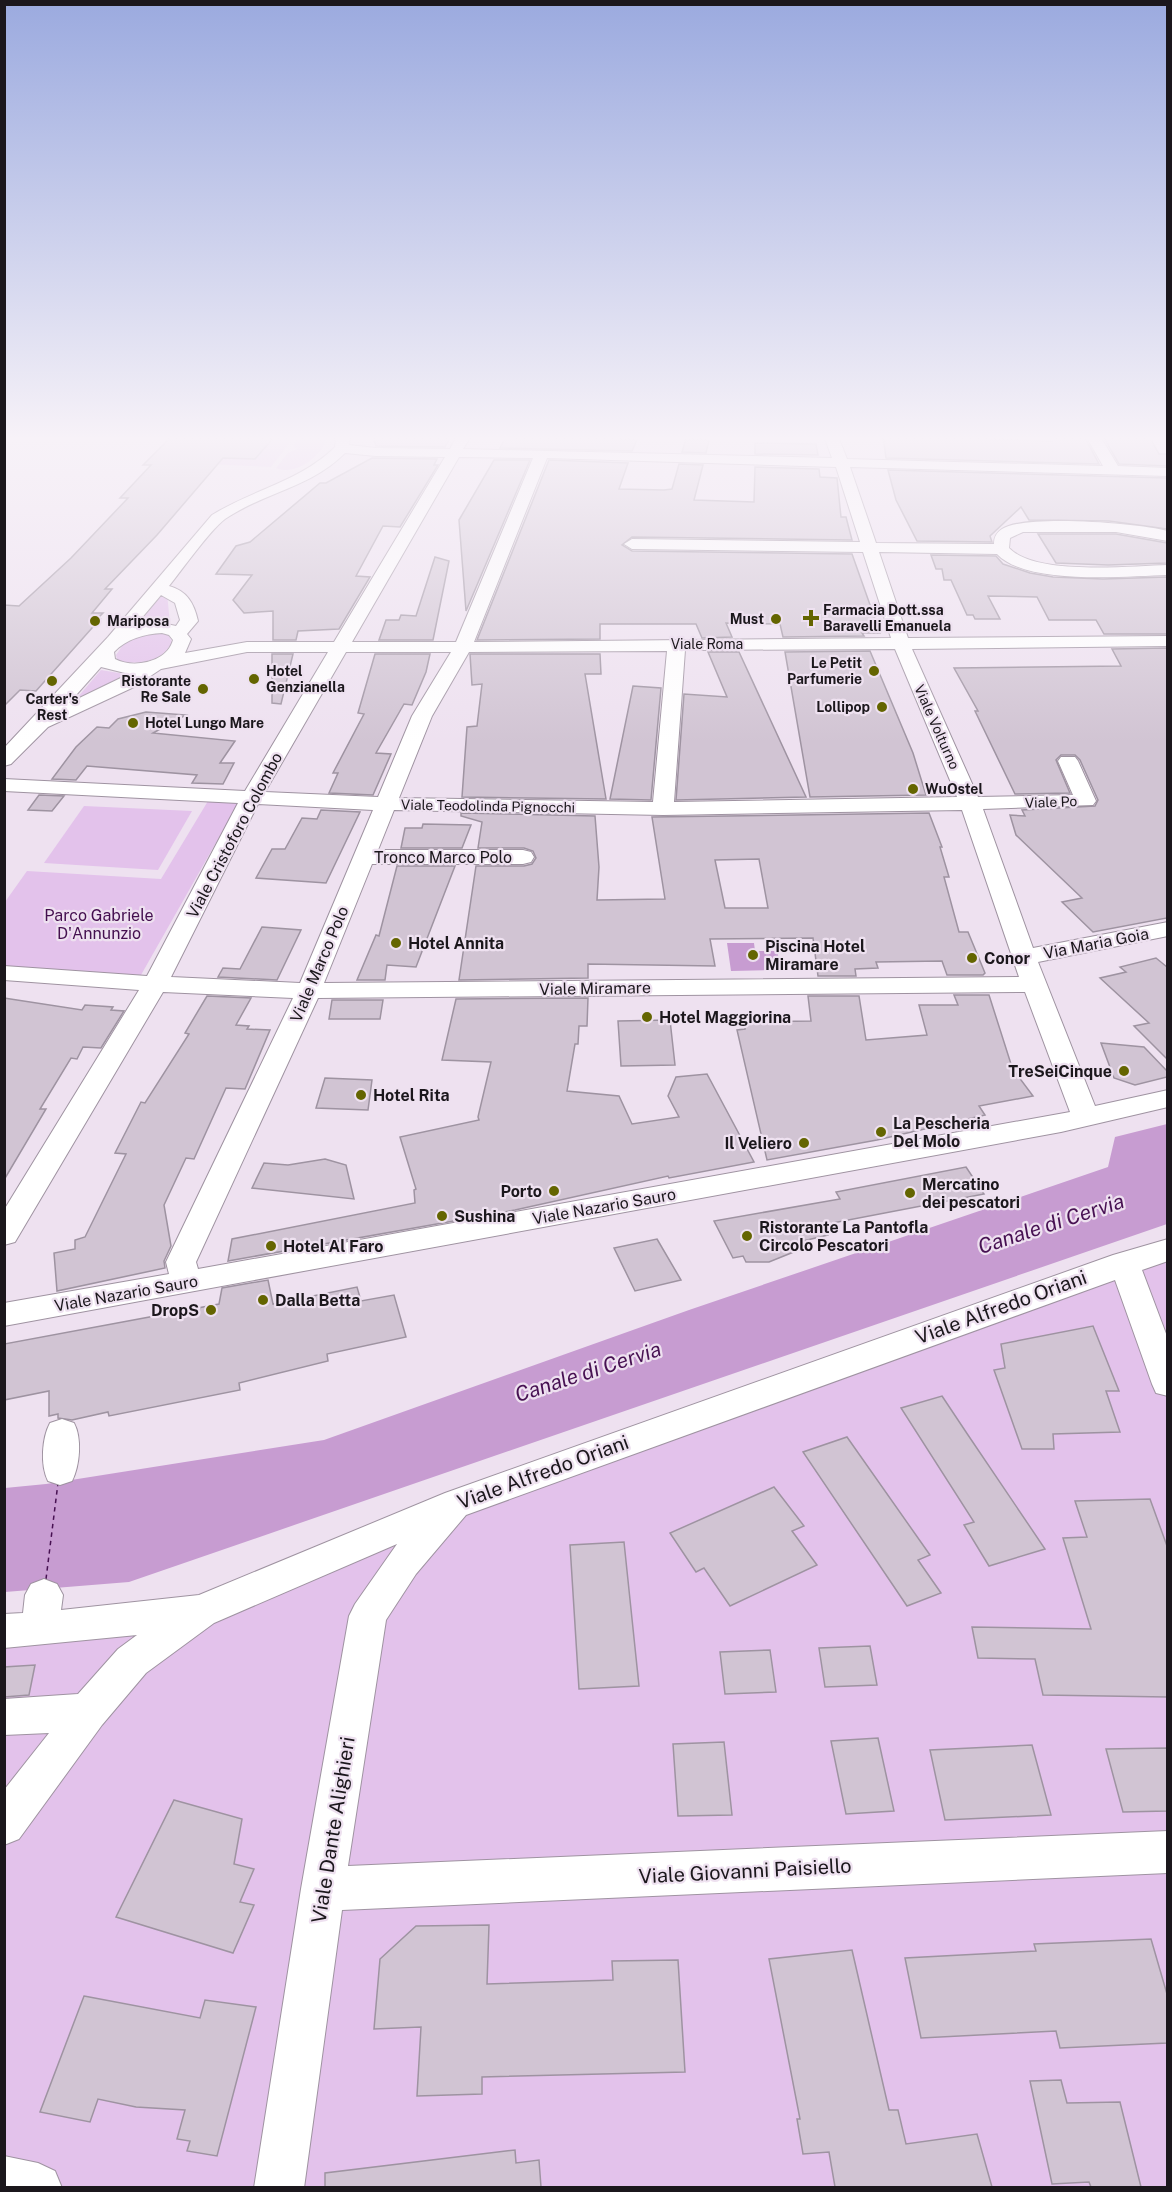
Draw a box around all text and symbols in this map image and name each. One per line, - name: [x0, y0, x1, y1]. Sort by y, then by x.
- place label: Farmacia Dott.ssa Baravelli Emanuela: [823, 602, 951, 634]
- place label: Must: [730, 611, 764, 627]
- marker: Farmacia Dott.ssa Baravelli Emanuela: [804, 611, 818, 625]
- marker: Must: [769, 612, 783, 626]
- place label: Mariposa: [107, 613, 169, 629]
- marker: Mariposa: [88, 614, 102, 628]
- street label: Viale Roma: [671, 636, 743, 652]
- place label: Le Petit Parfumerie: [787, 655, 862, 687]
- place label: Hotel Genzianella: [266, 663, 345, 695]
- marker: Le Petit Parfumerie: [867, 664, 881, 678]
- marker: Hotel Genzianella: [247, 672, 261, 686]
- place label: Ristorante Re Sale: [121, 673, 191, 705]
- marker: Carter's Rest: [45, 674, 59, 688]
- marker: Ristorante Re Sale: [196, 682, 210, 696]
- street label: Viale Volturno: [911, 682, 963, 772]
- place label: Carter's Rest: [25, 691, 79, 723]
- place label: Lollipop: [816, 699, 870, 715]
- marker: Lollipop: [875, 700, 889, 714]
- place label: Hotel Lungo Mare: [145, 715, 264, 731]
- marker: Hotel Lungo Mare: [126, 716, 140, 730]
- street label: Viale Cristoforo Colombo: [183, 749, 286, 921]
- place label: WuOstel: [925, 781, 983, 797]
- marker: WuOstel: [906, 782, 920, 796]
- street label: Viale Po: [1025, 793, 1078, 811]
- street label: Viale Teodolinda Pignocchi: [401, 796, 575, 816]
- street label: Tronco Marco Polo: [374, 848, 512, 867]
- street label: Viale Marco Polo: [286, 903, 352, 1025]
- park label: Parco Gabriele D'Annunzio: [44, 906, 154, 943]
- street label: Via Maria Goia: [1042, 924, 1150, 963]
- place label: Hotel Annita: [408, 934, 504, 953]
- marker: Hotel Annita: [389, 936, 403, 950]
- place label: Piscina Hotel Miramare: [765, 937, 865, 974]
- marker: Piscina Hotel Miramare: [746, 948, 760, 962]
- place label: Conor: [984, 949, 1030, 968]
- marker: Conor: [965, 951, 979, 965]
- street label: Viale Miramare: [539, 978, 651, 999]
- place label: Hotel Maggiorina: [659, 1008, 791, 1027]
- marker: Hotel Maggiorina: [640, 1010, 654, 1024]
- place label: TreSeiCinque: [1008, 1062, 1112, 1081]
- marker: TreSeiCinque: [1117, 1064, 1131, 1078]
- place label: Hotel Rita: [373, 1086, 450, 1105]
- marker: Hotel Rita: [354, 1088, 368, 1102]
- place label: La Pescheria Del Molo: [893, 1114, 990, 1151]
- marker: La Pescheria Del Molo: [874, 1125, 888, 1139]
- place label: Il Veliero: [724, 1134, 792, 1153]
- marker: Il Veliero: [797, 1136, 811, 1150]
- place label: Mercatino dei pescatori: [922, 1175, 1020, 1212]
- place label: Porto: [501, 1182, 542, 1201]
- marker: Porto: [547, 1184, 561, 1198]
- street label: Viale Nazario Sauro: [531, 1185, 677, 1228]
- marker: Mercatino dei pescatori: [903, 1186, 917, 1200]
- water label: Canale di Cervia: [975, 1188, 1127, 1259]
- place label: Sushina: [454, 1207, 515, 1226]
- marker: Sushina: [435, 1209, 449, 1223]
- place label: Ristorante La Pantofla Circolo Pescatori: [759, 1218, 928, 1255]
- marker: Ristorante La Pantofla Circolo Pescatori: [740, 1229, 754, 1243]
- place label: Hotel Al Faro: [283, 1237, 384, 1256]
- marker: Hotel Al Faro: [264, 1239, 278, 1253]
- street label: Viale Alfredo Oriani: [912, 1265, 1090, 1349]
- street label: Viale Nazario Sauro: [53, 1272, 199, 1315]
- place label: Dalla Betta: [275, 1291, 360, 1310]
- marker: Dalla Betta: [256, 1293, 270, 1307]
- place label: DropS: [151, 1301, 199, 1320]
- marker: DropS: [204, 1303, 218, 1317]
- water label: Canale di Cervia: [512, 1336, 664, 1407]
- street label: Viale Alfredo Oriani: [454, 1430, 632, 1514]
- street label: Viale Dante Alighieri: [306, 1735, 360, 1925]
- street label: Viale Giovanni Paisiello: [638, 1853, 852, 1889]

